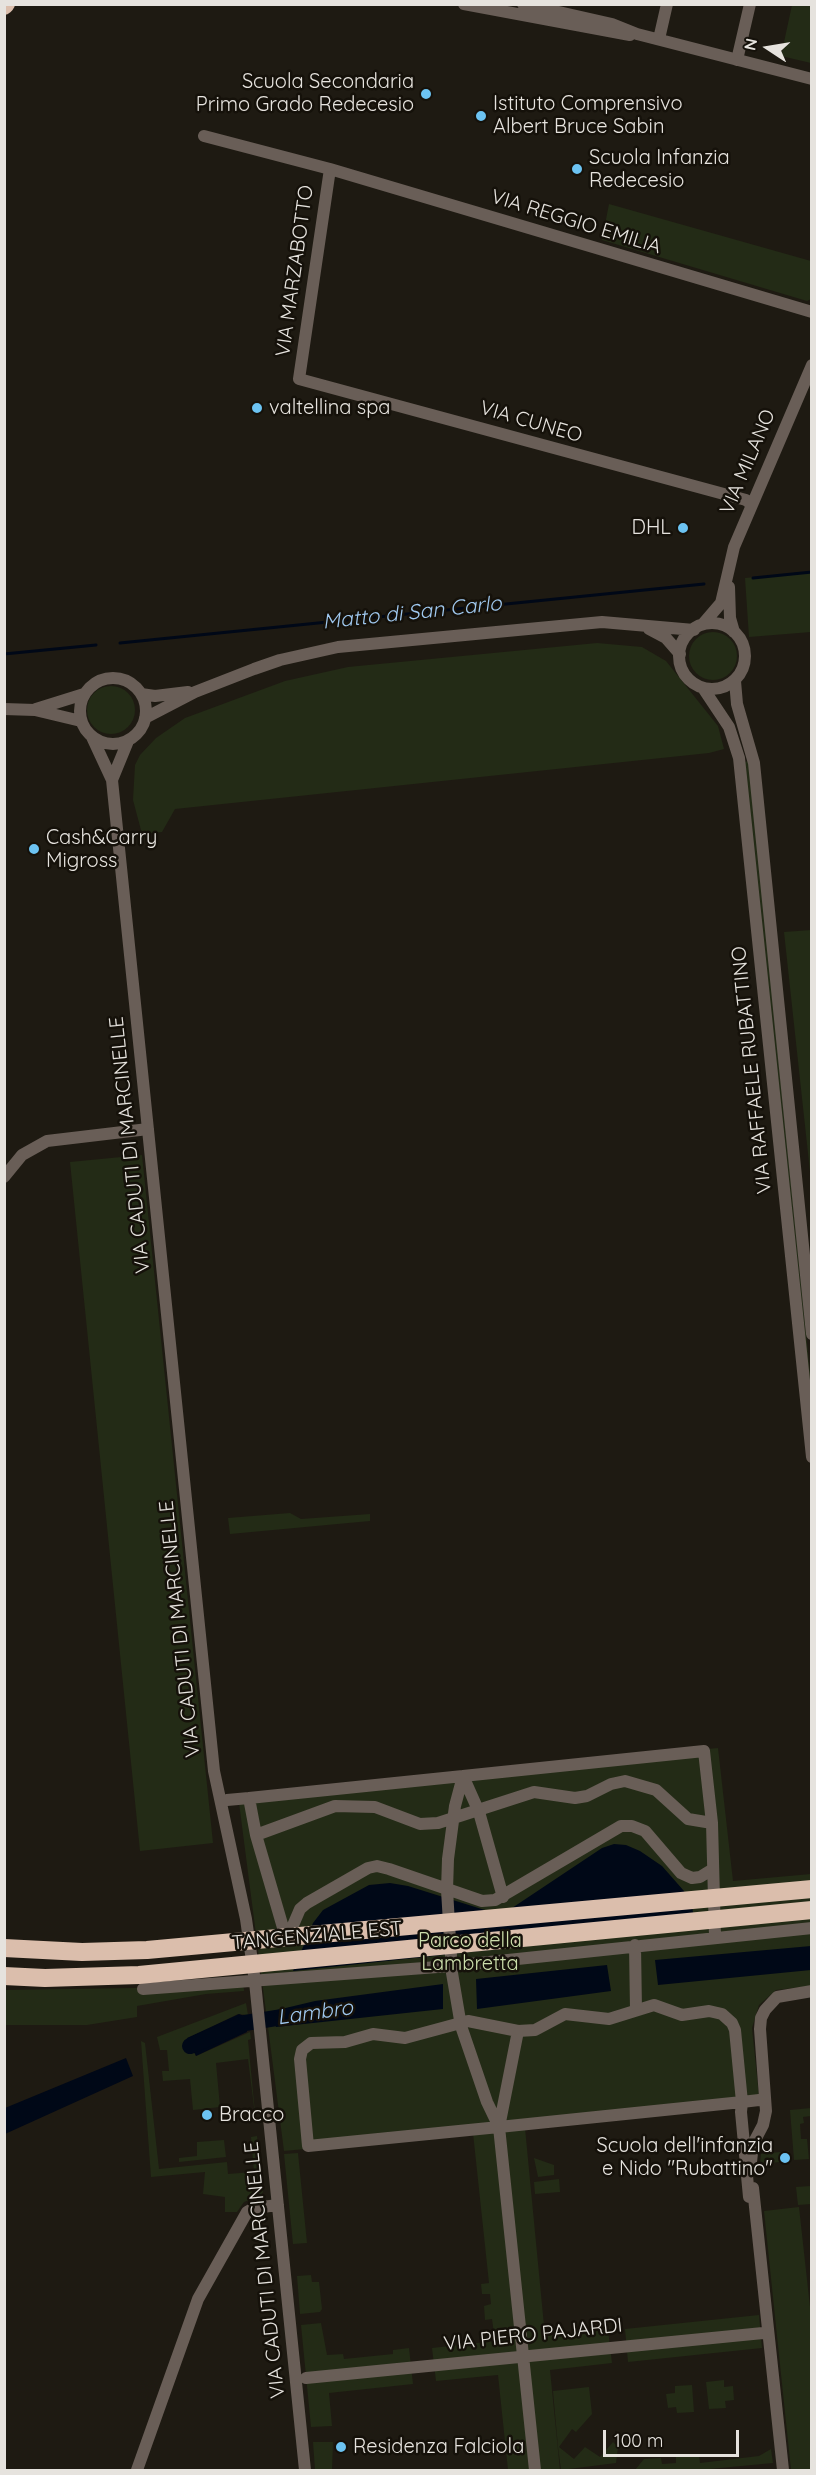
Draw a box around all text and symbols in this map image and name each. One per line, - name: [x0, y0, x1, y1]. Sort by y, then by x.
- north arrow: [738, 18, 798, 78]
- text: N: [739, 36, 761, 52]
- place label: Scuola Secondaria Primo Grado Redecesio: [196, 70, 414, 117]
- marker: Scuola Secondaria Primo Grado Redecesio: [419, 87, 433, 101]
- place label: Istituto Comprensivo Albert Bruce Sabin: [493, 92, 683, 139]
- marker: Istituto Comprensivo Albert Bruce Sabin: [474, 109, 488, 123]
- place label: Scuola Infanzia Redecesio: [589, 146, 730, 193]
- marker: Scuola Infanzia Redecesio: [570, 162, 584, 176]
- street label: VIA MARZABOTTO: [271, 184, 319, 358]
- street label: VIA REGGIO EMILIA: [488, 185, 664, 259]
- place label: valtellina spa: [269, 396, 390, 420]
- street label: VIA CUNEO: [477, 396, 585, 448]
- marker: valtellina spa: [250, 401, 264, 415]
- street label: VIA MILANO: [715, 406, 781, 518]
- place label: DHL: [632, 516, 671, 540]
- marker: DHL: [676, 521, 690, 535]
- water label: Matto di San Carlo: [321, 591, 503, 635]
- place label: Cash&Carry Migross: [46, 826, 157, 873]
- marker: Cash&Carry Migross: [27, 842, 41, 856]
- street label: VIA RAFFAELE RUBATTINO: [727, 945, 777, 1195]
- street label: VIA CADUTI DI MARCINELLE: [105, 1015, 155, 1275]
- street label: VIA CADUTI DI MARCINELLE: [155, 1499, 205, 1759]
- street label: TANGENZIALE EST: [231, 1917, 403, 1955]
- park label: Parco della Lambretta: [418, 1929, 522, 1976]
- water label: Lambro: [276, 1995, 354, 2031]
- place label: Bracco: [219, 2103, 284, 2127]
- marker: Bracco: [200, 2108, 214, 2122]
- place label: Scuola dell'infanzia e Nido "Rubattino": [597, 2134, 773, 2181]
- street label: VIA CADUTI DI MARCINELLE: [240, 2140, 290, 2400]
- marker: Scuola dell'infanzia e Nido "Rubattino": [778, 2151, 792, 2165]
- street label: VIA PIERO PAJARDI: [442, 2314, 624, 2356]
- scale bar: [606, 2418, 742, 2456]
- text: 100 m: [614, 2429, 663, 2452]
- place label: Residenza Falciola: [353, 2435, 524, 2459]
- marker: Residenza Falciola: [334, 2440, 348, 2454]

